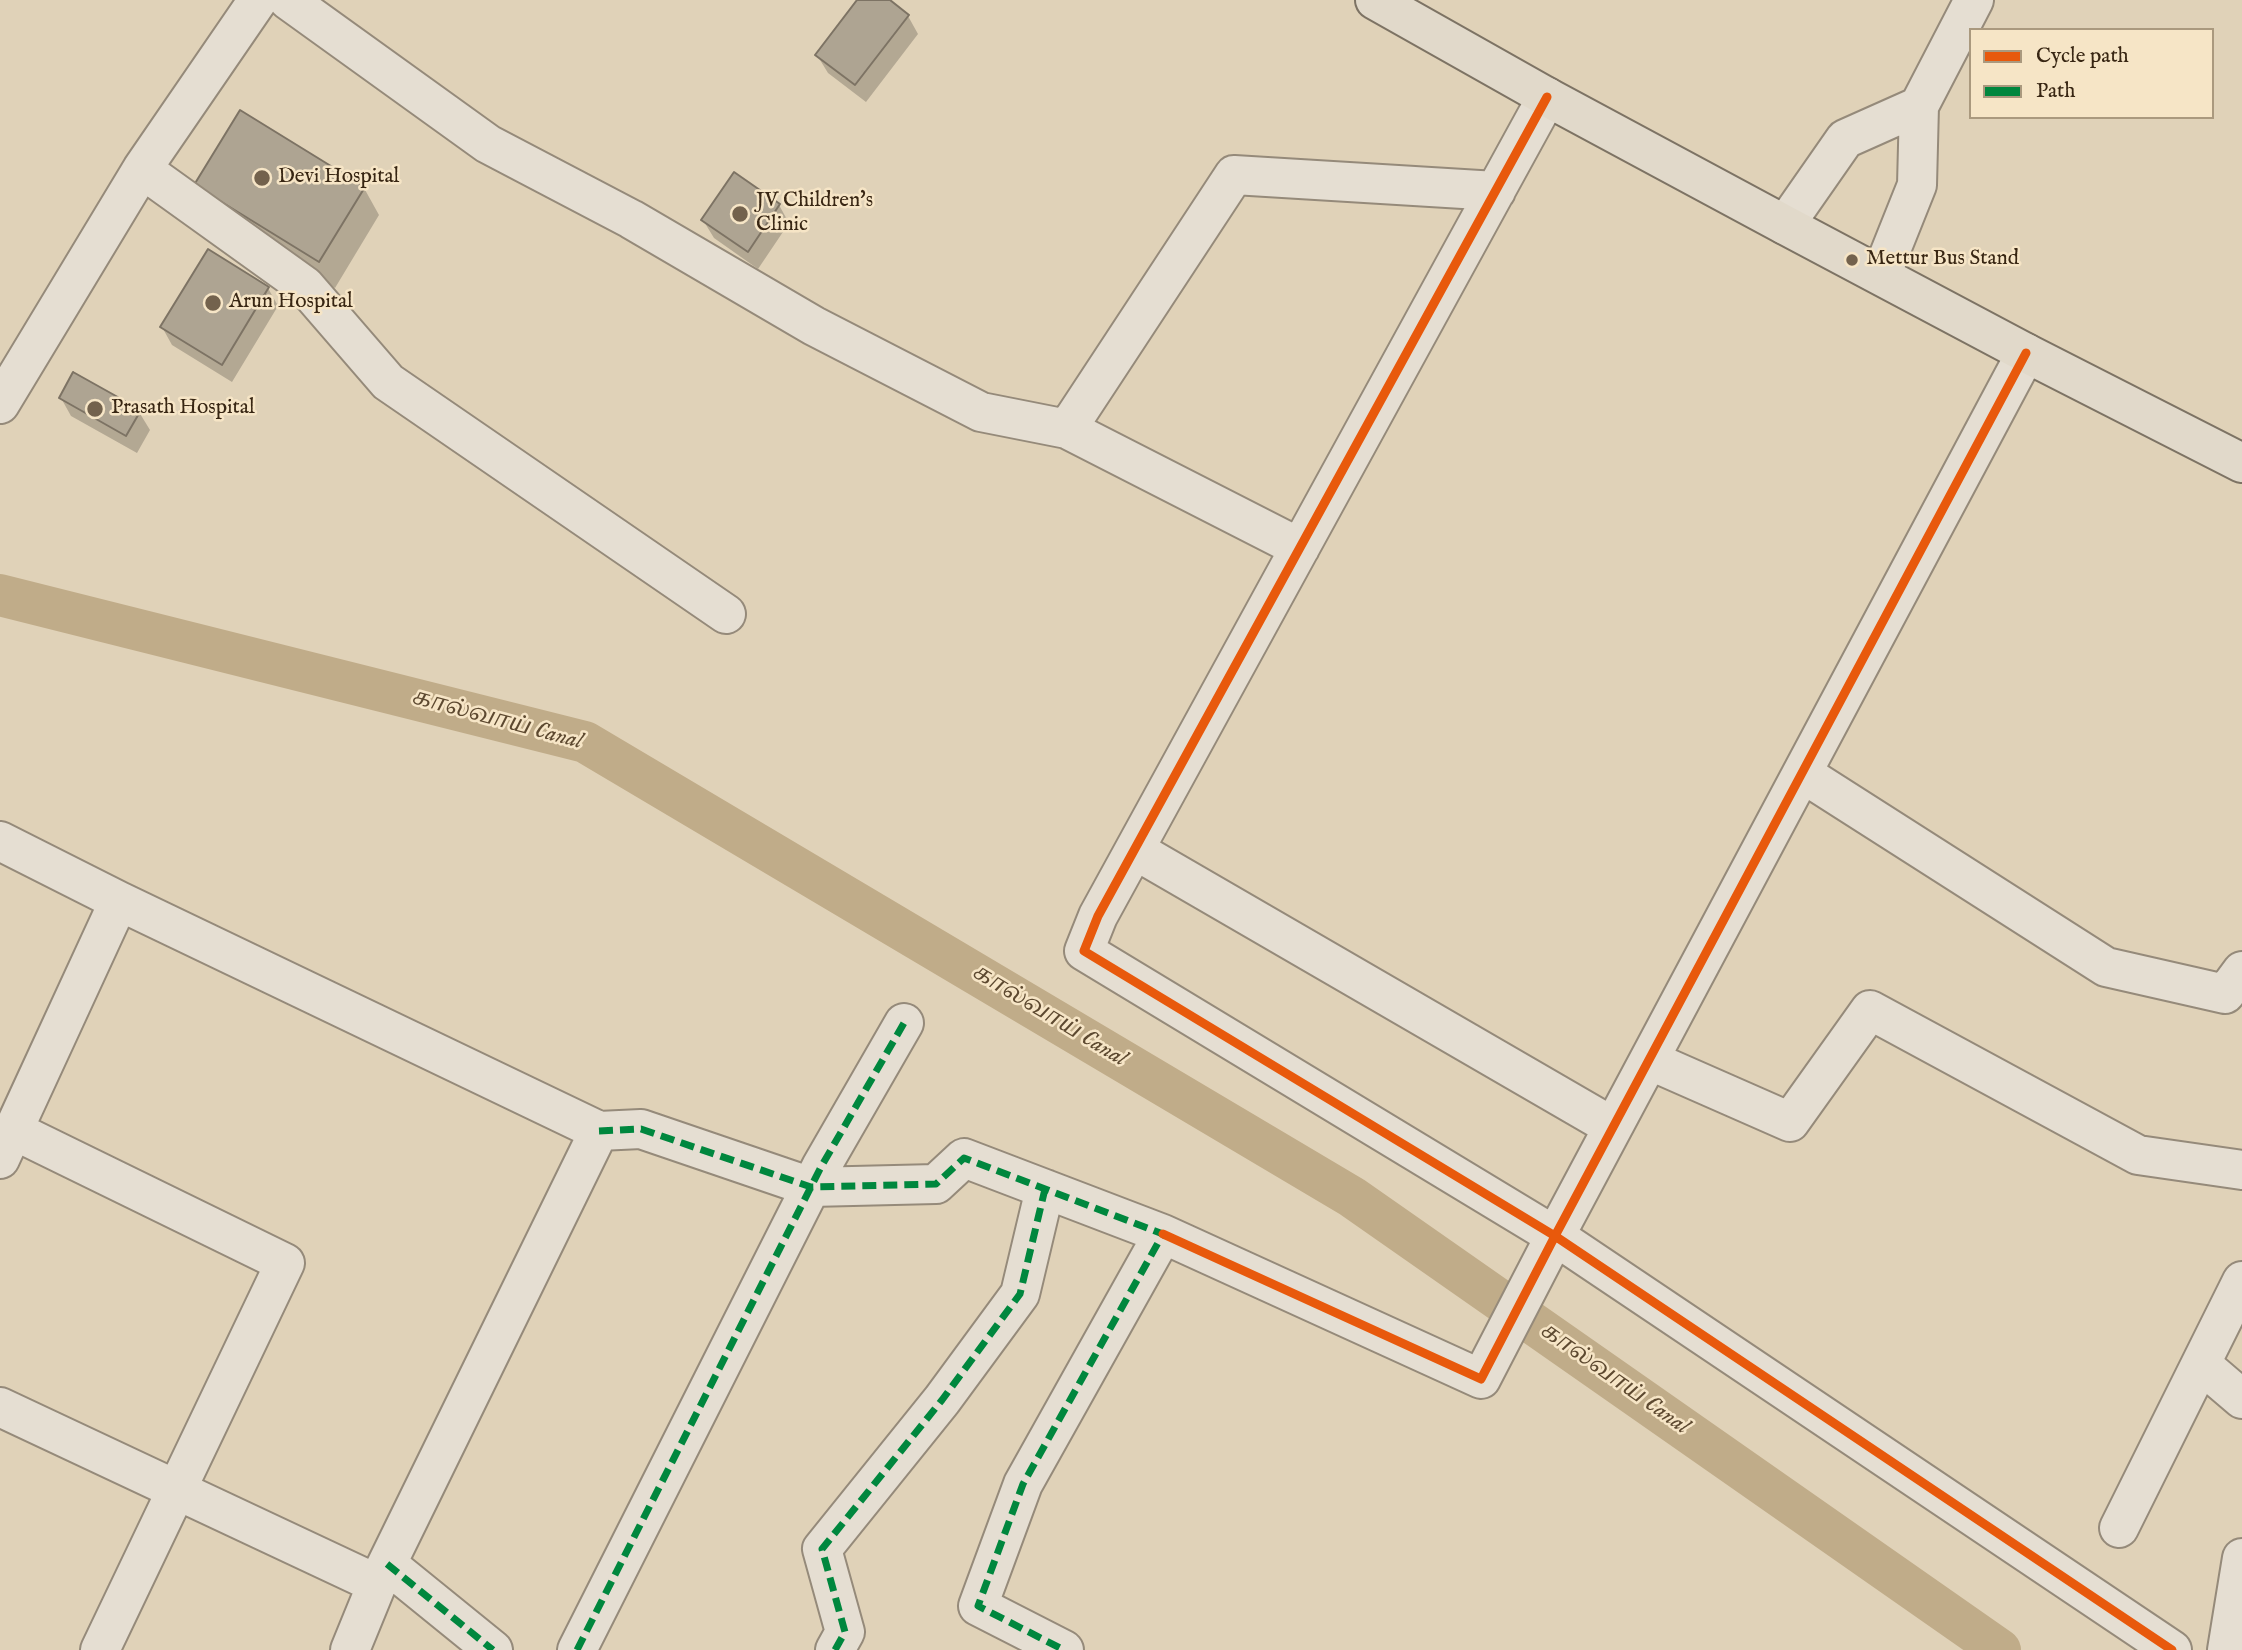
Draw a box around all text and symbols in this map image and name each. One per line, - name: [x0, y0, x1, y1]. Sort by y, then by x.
- legend: [1969, 28, 2214, 119]
- text: Cycle path: [2036, 43, 2129, 70]
- text: Path: [2036, 78, 2075, 105]
- place label: Devi Hospital: [278, 165, 399, 191]
- marker: Devi Hospital: [252, 168, 272, 188]
- place label: JV Children's Clinic: [756, 189, 873, 239]
- marker: JV Children's Clinic: [730, 204, 750, 224]
- place label: Mettur Bus Stand: [1866, 247, 2019, 273]
- marker: Mettur Bus Stand: [1844, 252, 1860, 268]
- place label: Arun Hospital: [229, 290, 353, 316]
- marker: Arun Hospital: [203, 293, 223, 313]
- place label: Prasath Hospital: [111, 396, 255, 422]
- marker: Prasath Hospital: [85, 399, 105, 419]
- water label: கால்வாய் Canal: [409, 685, 585, 757]
- water label: கால்வாய் Canal: [967, 960, 1131, 1074]
- water label: கால்வாய் Canal: [1535, 1319, 1693, 1441]

